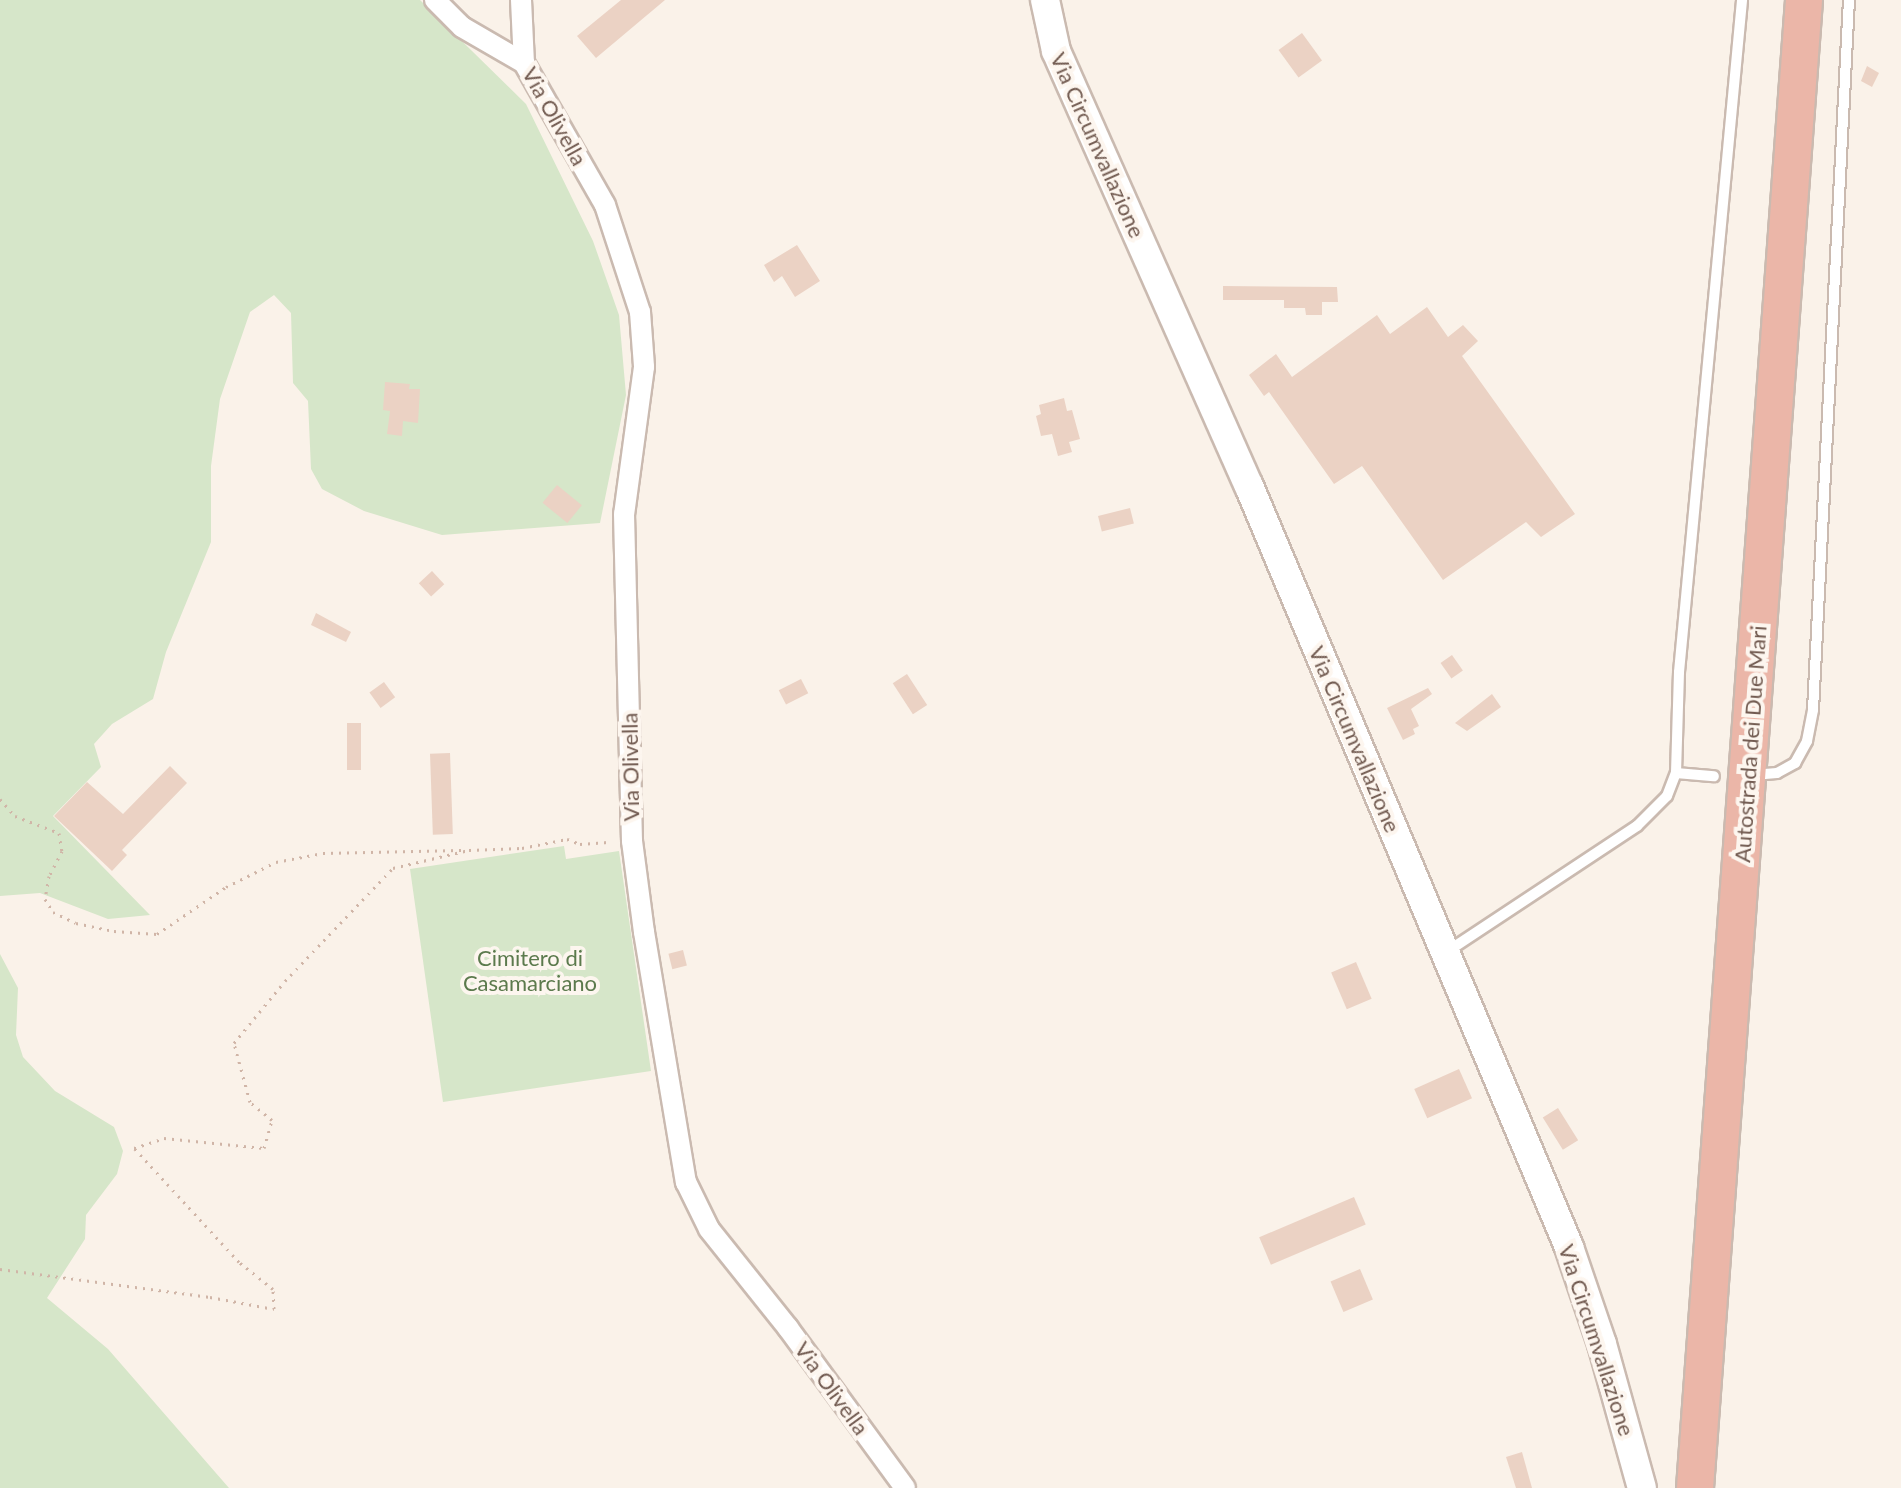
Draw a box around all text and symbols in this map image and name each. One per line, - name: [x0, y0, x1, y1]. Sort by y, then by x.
- street label: Via Circumvallazione: [1045, 48, 1151, 242]
- street label: Via Olivella: [517, 62, 593, 170]
- street label: Autostrada dei Due Mari: [1729, 625, 1771, 863]
- street label: Via Circumvallazione: [1304, 642, 1406, 836]
- street label: Via Olivella: [616, 712, 644, 822]
- park label: Cimitero di Casamarciano: [463, 944, 597, 996]
- street label: Via Circumvallazione: [1554, 1241, 1640, 1439]
- street label: Via Olivella: [789, 1336, 875, 1440]

